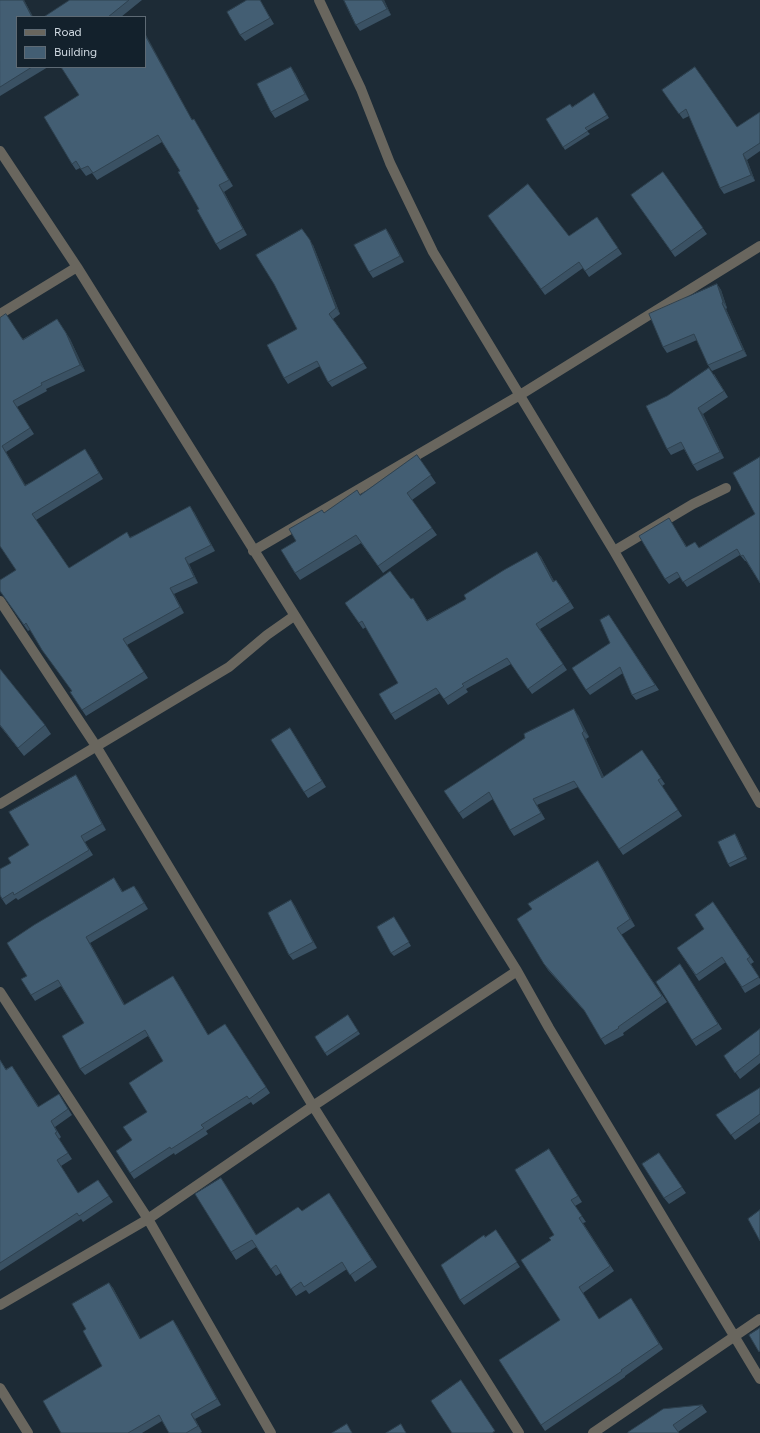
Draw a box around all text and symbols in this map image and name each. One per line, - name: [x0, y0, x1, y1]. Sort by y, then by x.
- legend: [16, 16, 146, 68]
- text: Road: [54, 25, 82, 39]
- text: Building: [54, 45, 97, 59]

